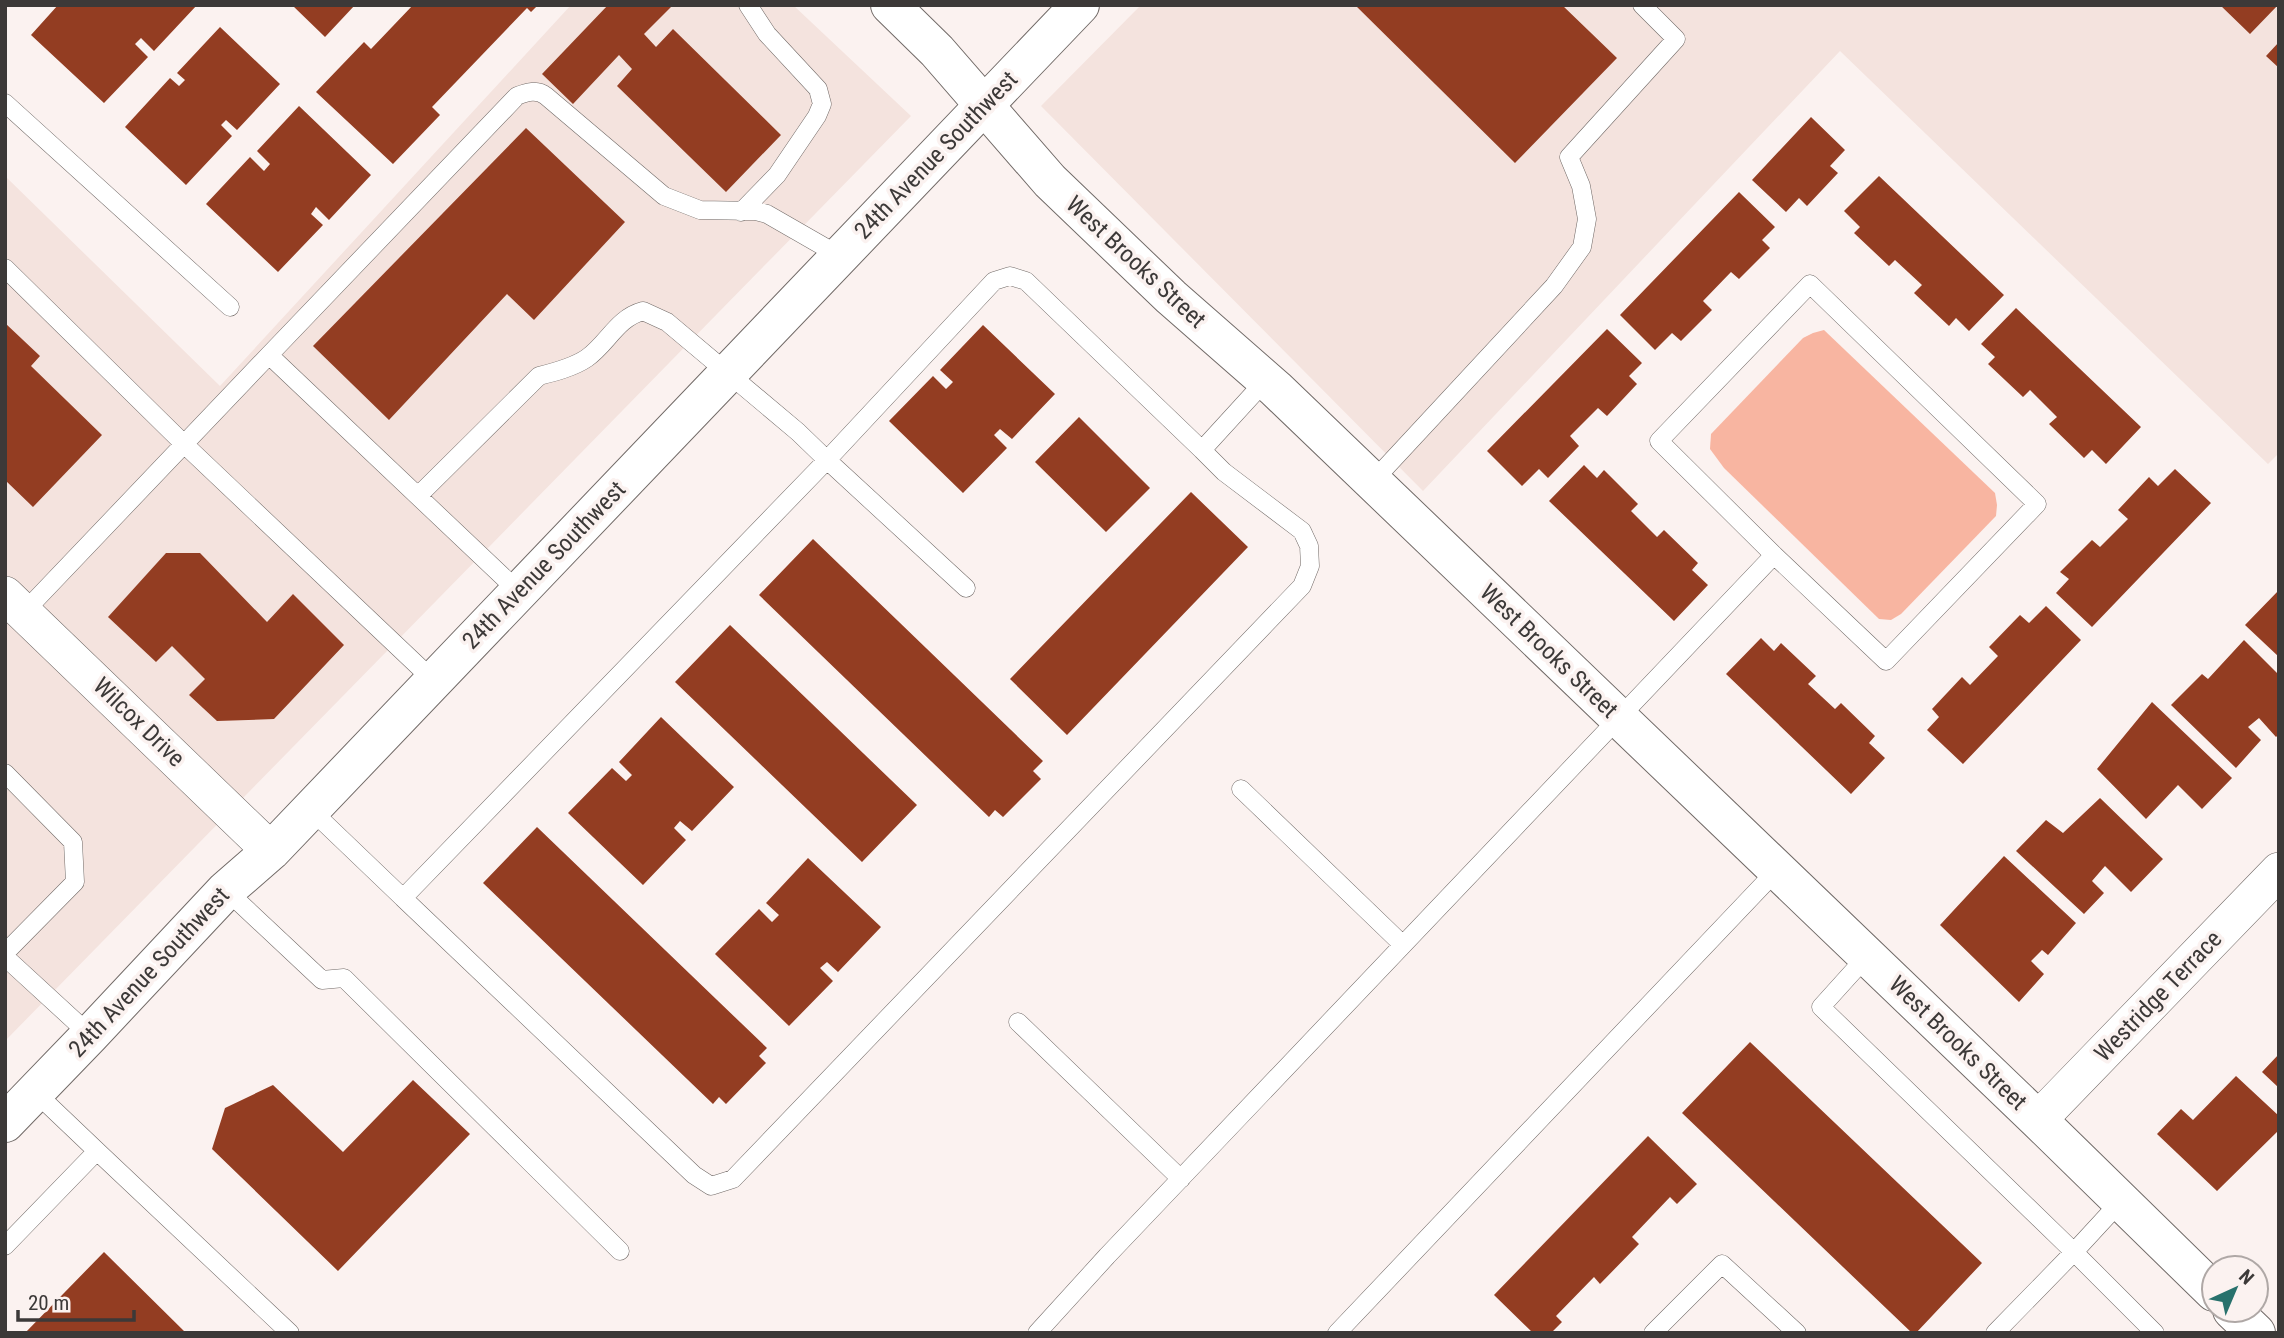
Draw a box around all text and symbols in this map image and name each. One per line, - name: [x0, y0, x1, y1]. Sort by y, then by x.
- street label: 24th Avenue Southwest: [849, 65, 1023, 245]
- street label: West Brooks Street: [1060, 190, 1212, 334]
- street label: 24th Avenue Southwest: [457, 475, 631, 655]
- street label: West Brooks Street: [1474, 578, 1624, 724]
- street label: Wilcox Drive: [88, 672, 190, 772]
- street label: 24th Avenue Southwest: [63, 881, 235, 1063]
- street label: Westridge Terrace: [2089, 925, 2227, 1067]
- street label: West Brooks Street: [1883, 970, 2033, 1116]
- north arrow: [2200, 1254, 2270, 1324]
- text: N: [2234, 1265, 2259, 1289]
- scale bar: [18, 1278, 133, 1322]
- text: 20 m: [28, 1291, 69, 1315]

